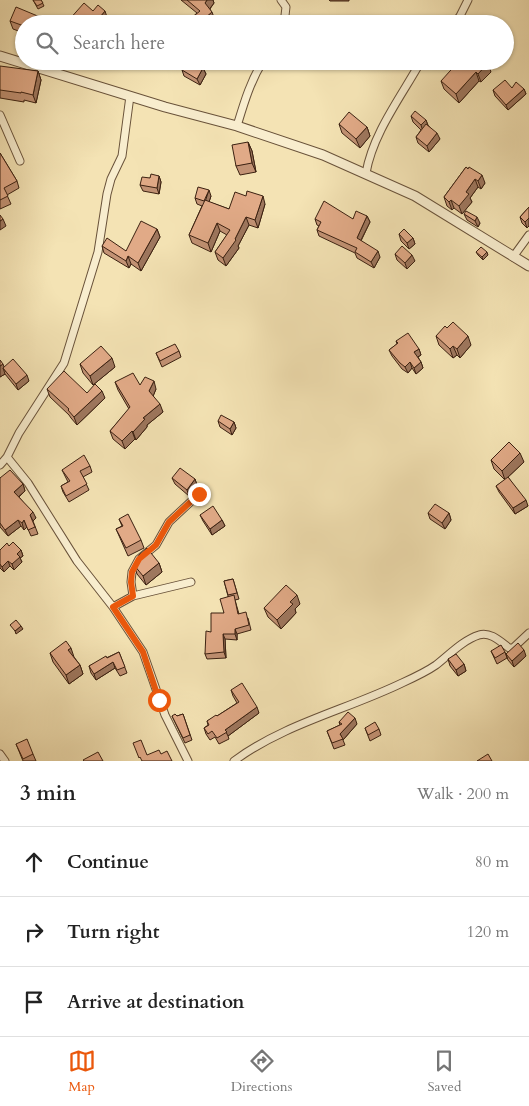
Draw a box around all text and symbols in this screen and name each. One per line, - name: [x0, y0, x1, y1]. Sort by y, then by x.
- search box: [15, 15, 514, 70]
- icon: search: [33, 29, 61, 57]
- text: Search here: [73, 30, 165, 56]
- route end: [188, 483, 211, 506]
- route start: [148, 689, 171, 712]
- text: 3 min: [20, 779, 76, 808]
- text: Walk · 200 m: [417, 783, 509, 805]
- icon: ahead: [20, 848, 48, 876]
- text: Continue: [67, 849, 149, 875]
- text: 80 m: [475, 851, 509, 873]
- icon: right: [20, 918, 48, 946]
- text: Turn right: [67, 919, 159, 945]
- text: 120 m: [467, 921, 509, 943]
- icon: arrive: [20, 988, 48, 1016]
- text: Arrive at destination: [67, 989, 244, 1015]
- tab: Map: [68, 1047, 96, 1096]
- tab: Directions: [231, 1047, 292, 1096]
- tab: Saved: [427, 1047, 461, 1096]

